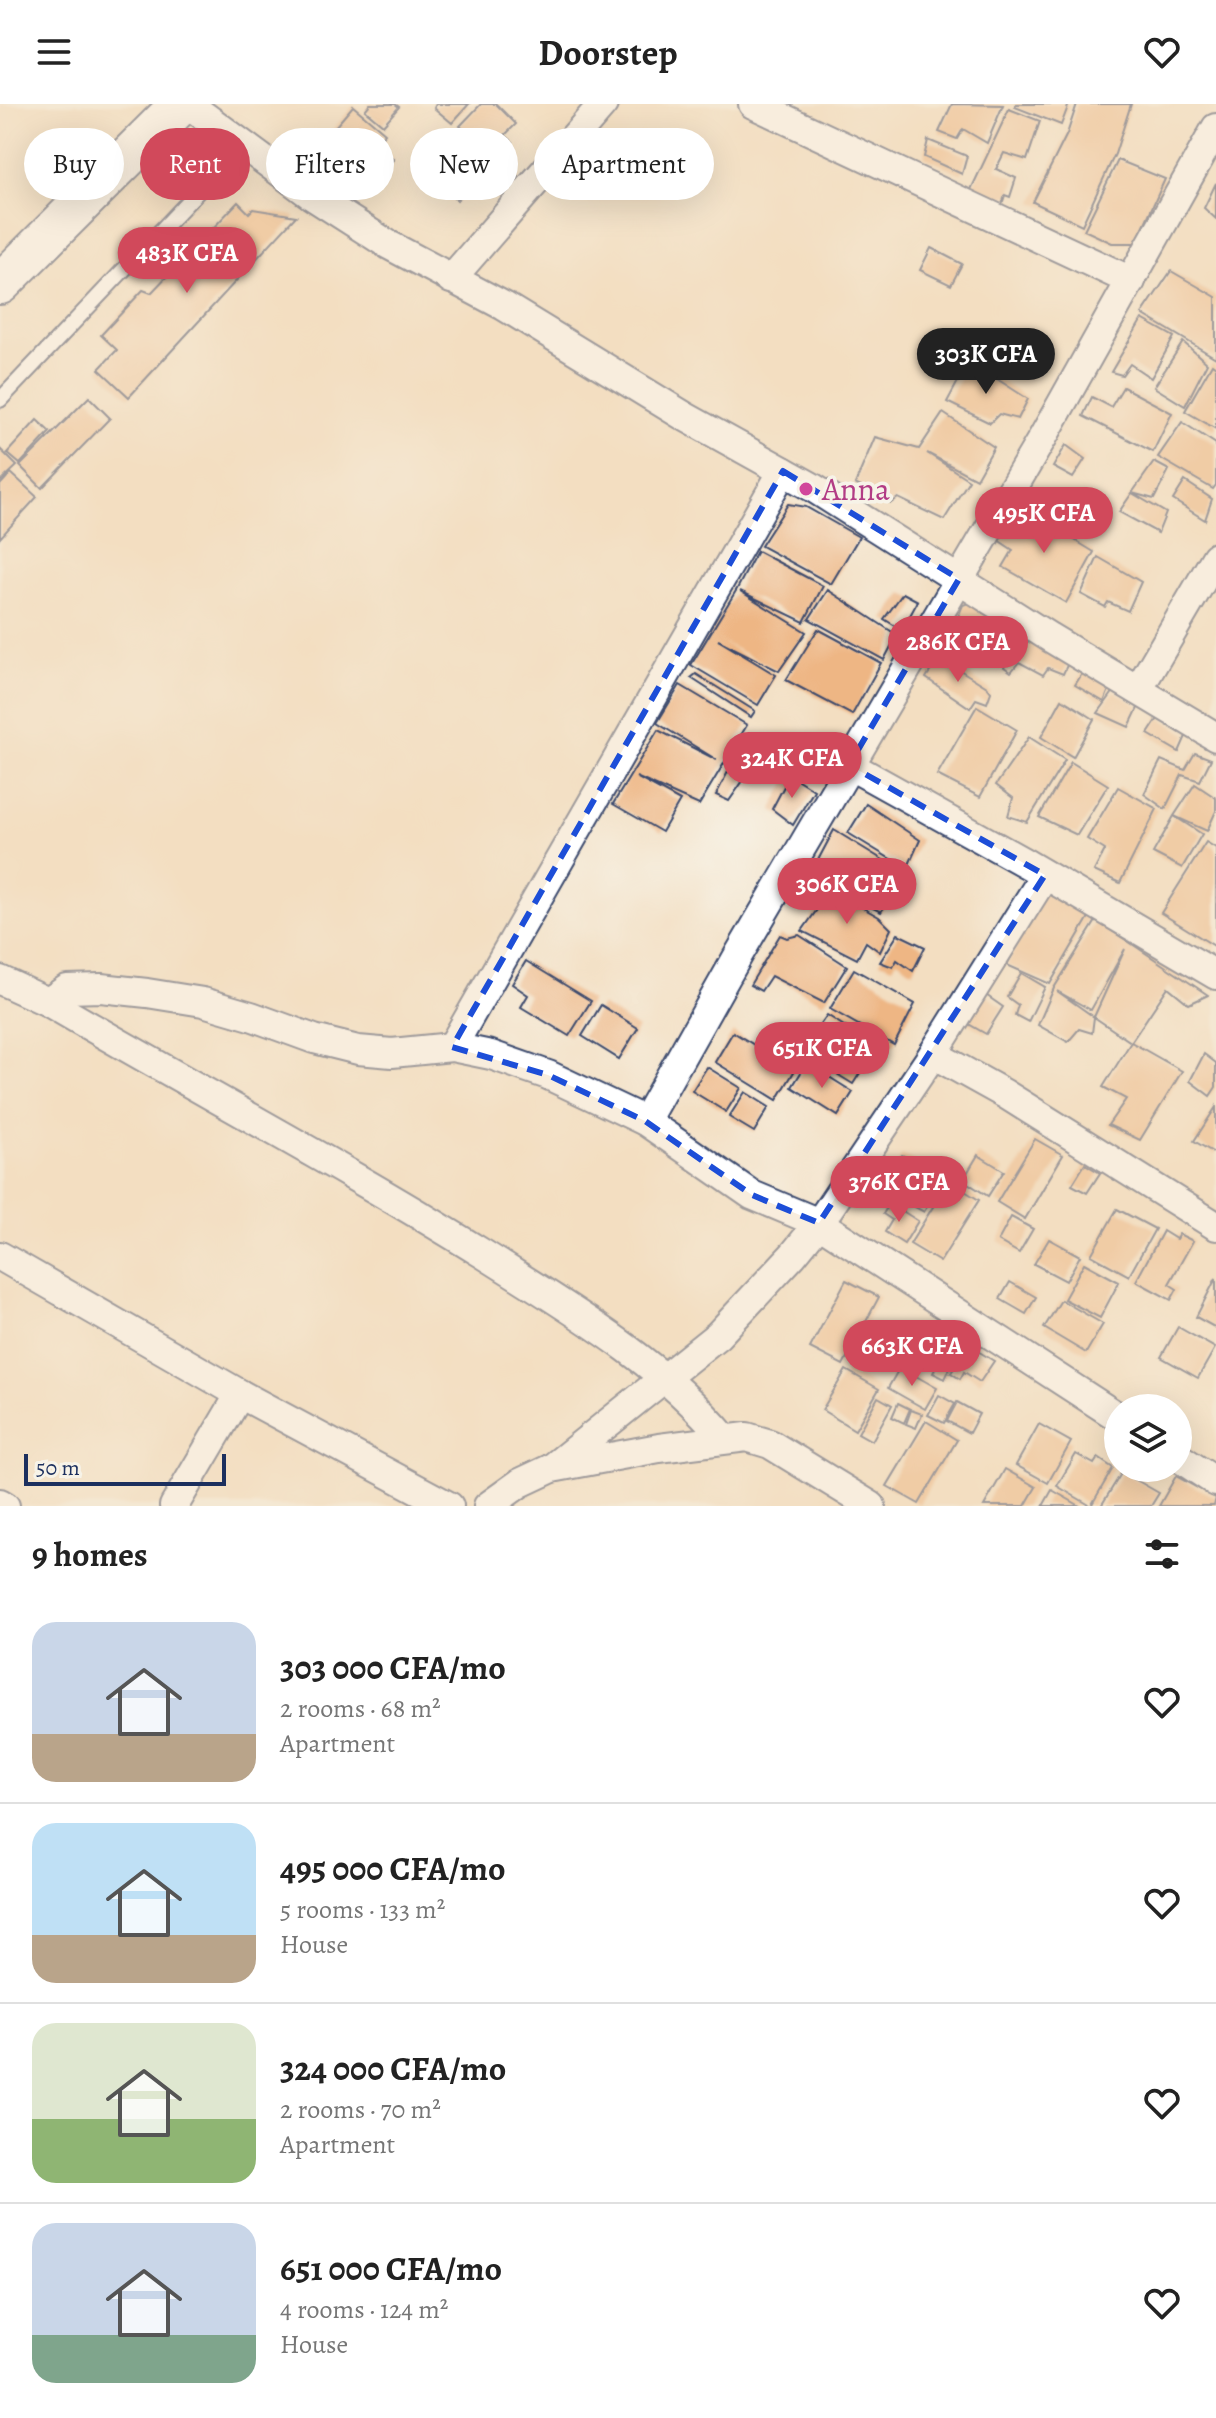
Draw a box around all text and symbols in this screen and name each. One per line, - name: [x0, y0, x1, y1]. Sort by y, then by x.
- text: Doorstep: [538, 28, 678, 77]
- icon: menu: [32, 30, 76, 74]
- icon: heart: [1140, 30, 1184, 74]
- chip: Buy: [24, 128, 124, 200]
- chip: Rent: [140, 128, 250, 200]
- chip: Filters: [266, 128, 394, 200]
- chip: New: [410, 128, 518, 200]
- chip: Apartment: [534, 128, 714, 200]
- pin: 483K CFA: [104, 227, 270, 295]
- text: 483K CFA: [136, 235, 238, 270]
- pin: 303K CFA: [903, 328, 1069, 396]
- text: 303K CFA: [935, 336, 1037, 371]
- place label: Anna: [821, 467, 890, 511]
- marker: Anna: [797, 480, 815, 498]
- pin: 495K CFA: [961, 487, 1127, 555]
- text: 495K CFA: [993, 495, 1095, 530]
- pin: 286K CFA: [875, 616, 1041, 684]
- text: 286K CFA: [906, 624, 1010, 659]
- pin: 324K CFA: [709, 732, 875, 800]
- text: 324K CFA: [741, 740, 843, 775]
- pin: 306K CFA: [764, 858, 930, 926]
- text: 306K CFA: [795, 866, 899, 901]
- pin: 651K CFA: [739, 1022, 905, 1090]
- text: 651K CFA: [772, 1030, 872, 1065]
- pin: 376K CFA: [816, 1156, 982, 1224]
- text: 376K CFA: [848, 1164, 950, 1199]
- pin: 663K CFA: [829, 1320, 995, 1388]
- text: 663K CFA: [861, 1328, 963, 1363]
- map controls: [1104, 1394, 1192, 1482]
- button: layers: [1104, 1394, 1192, 1482]
- scale bar: [24, 1450, 226, 1486]
- text: 50 m: [36, 1453, 80, 1483]
- text: 9 homes: [32, 1531, 148, 1578]
- icon: filters: [1140, 1532, 1184, 1576]
- text: 303 000 CFA/mo: [280, 1644, 506, 1691]
- icon: home: [96, 1654, 192, 1750]
- icon: heart: [1140, 1680, 1184, 1724]
- text: 2 rooms · 68 m²: [280, 1691, 441, 1726]
- text: Apartment: [280, 1726, 395, 1761]
- text: 495 000 CFA/mo: [280, 1845, 506, 1892]
- icon: home: [96, 1855, 192, 1951]
- icon: heart: [1140, 1881, 1184, 1925]
- text: 5 rooms · 133 m²: [280, 1892, 445, 1927]
- text: House: [280, 1927, 348, 1962]
- text: 324 000 CFA/mo: [280, 2045, 506, 2092]
- icon: home: [96, 2055, 192, 2151]
- icon: heart: [1140, 2081, 1184, 2125]
- text: 2 rooms · 70 m²: [280, 2092, 441, 2127]
- text: Apartment: [280, 2127, 395, 2162]
- text: 651 000 CFA/mo: [280, 2245, 502, 2292]
- icon: home: [96, 2255, 192, 2351]
- icon: heart: [1140, 2281, 1184, 2325]
- text: 4 rooms · 124 m²: [280, 2292, 448, 2327]
- text: House: [280, 2327, 348, 2362]

